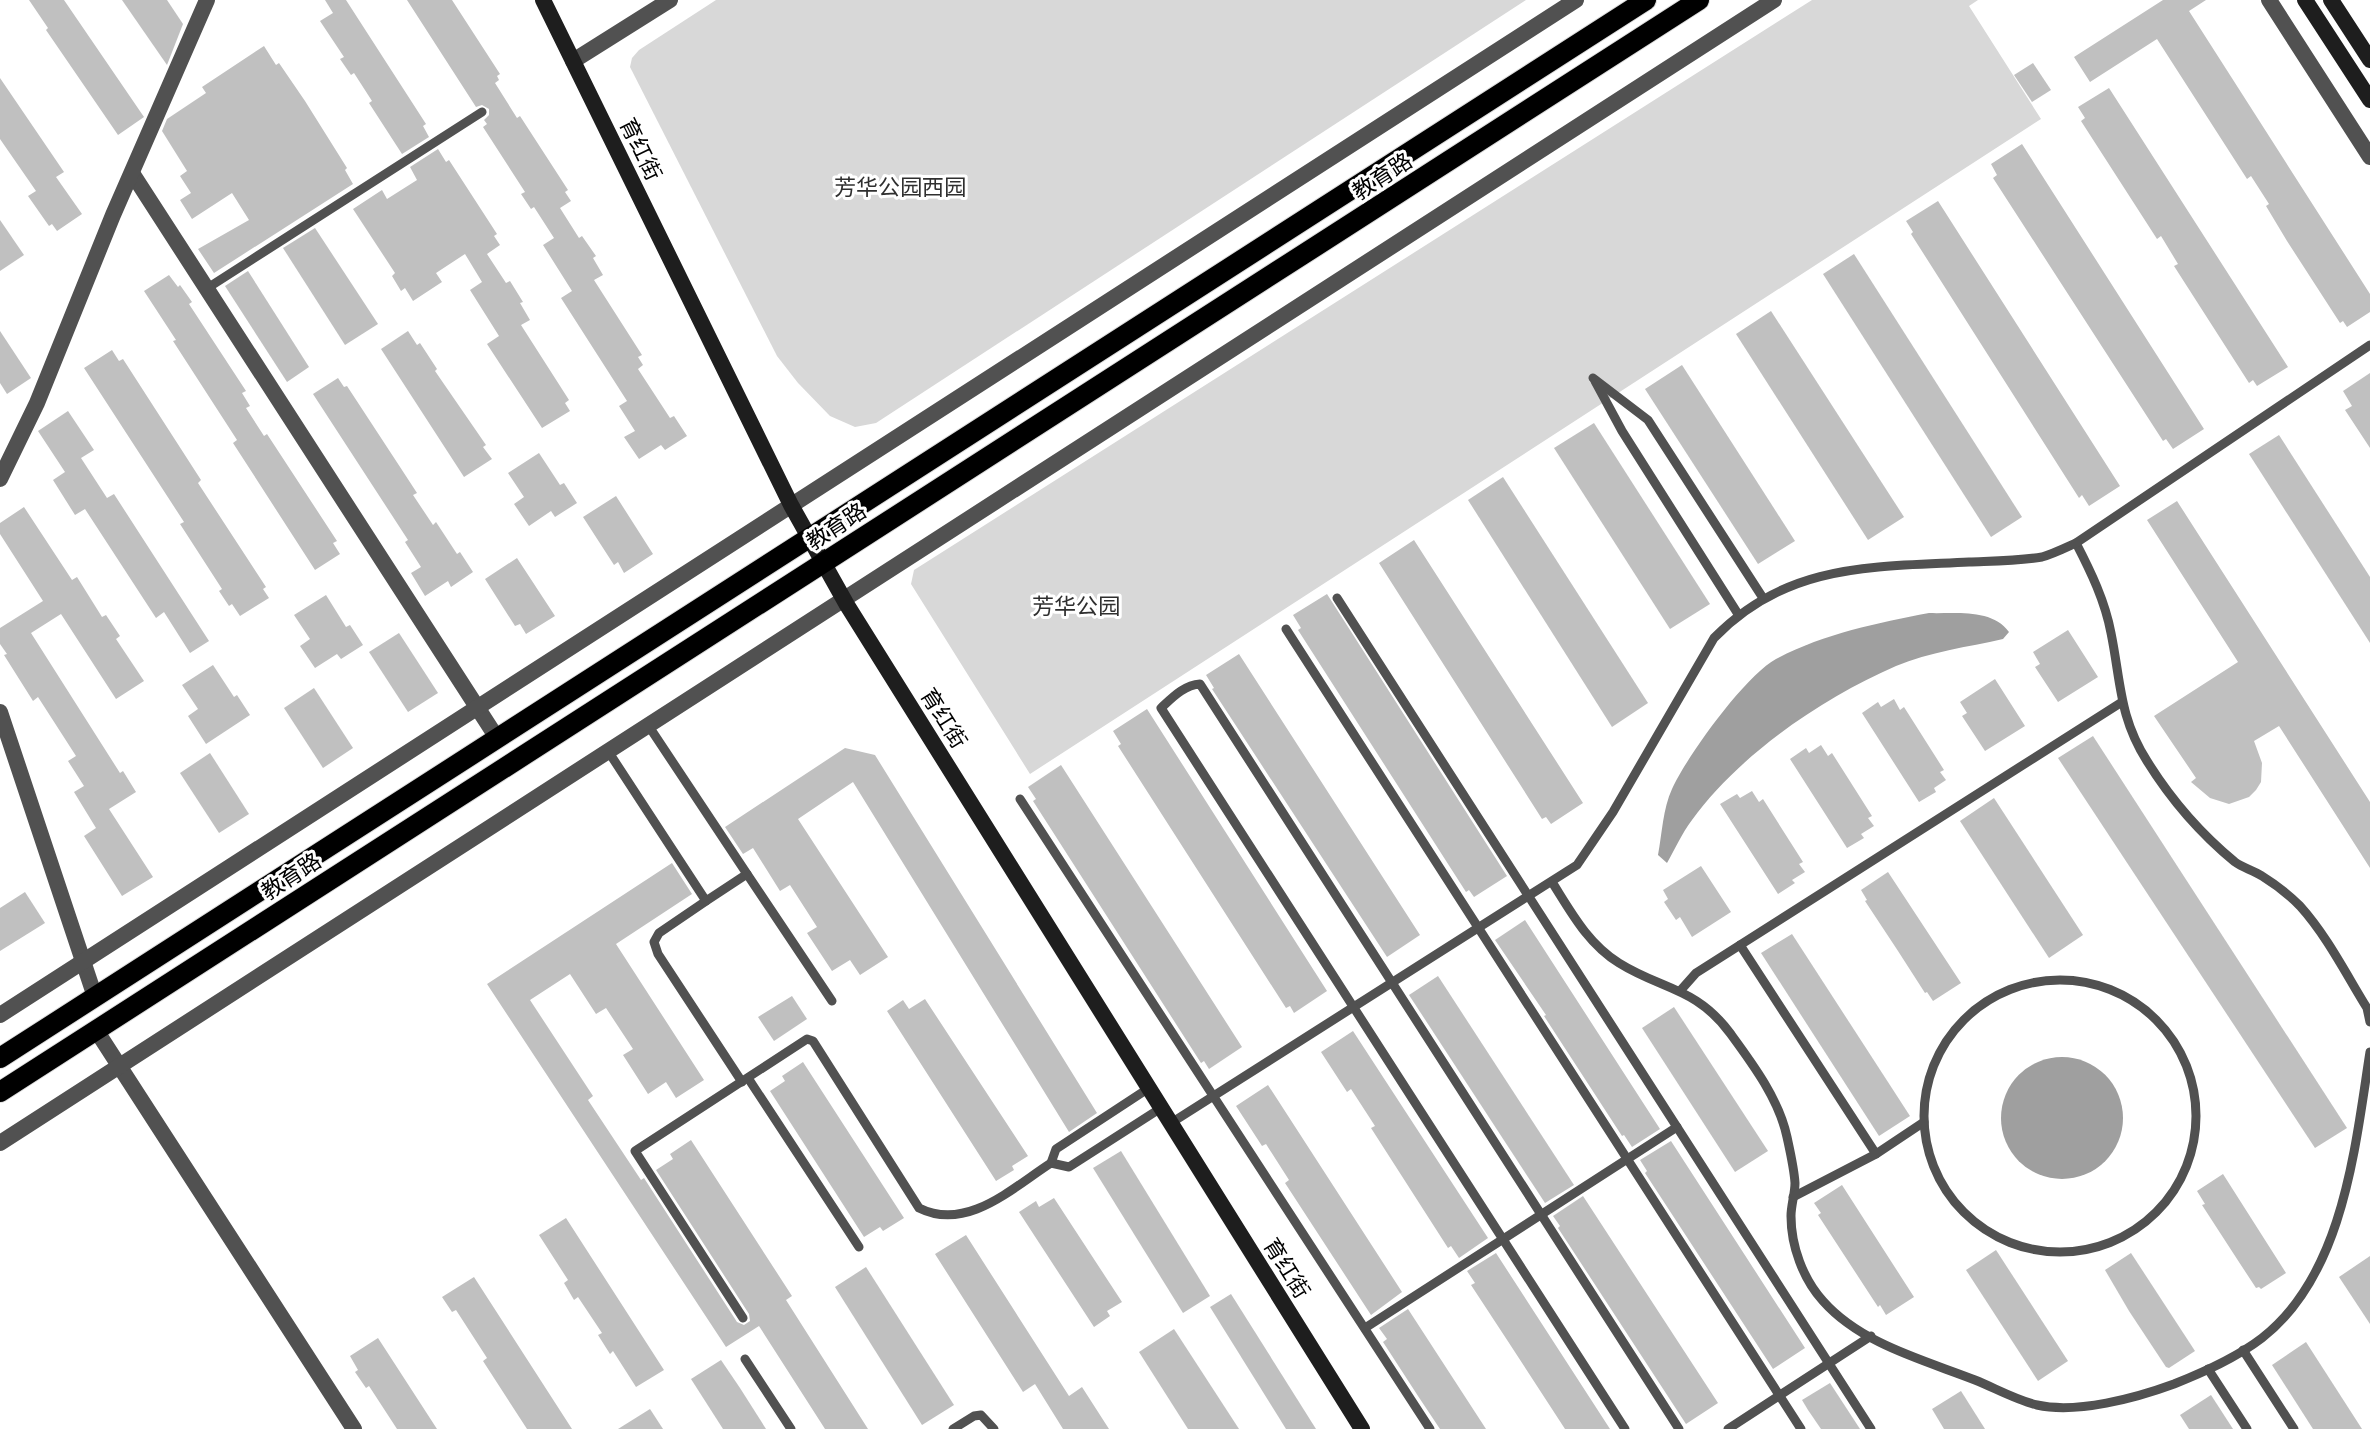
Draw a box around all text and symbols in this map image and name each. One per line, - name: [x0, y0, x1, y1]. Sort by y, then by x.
- street label: 育红街: [615, 114, 667, 184]
- street label: 教育路: [1347, 147, 1417, 205]
- park label: 芳华公园西园: [834, 174, 966, 200]
- street label: 教育路: [801, 497, 871, 555]
- park label: 芳华公园: [1032, 593, 1120, 619]
- street label: 育红街: [915, 683, 973, 753]
- street label: 教育路: [256, 847, 326, 905]
- street label: 育红街: [1258, 1233, 1316, 1303]

